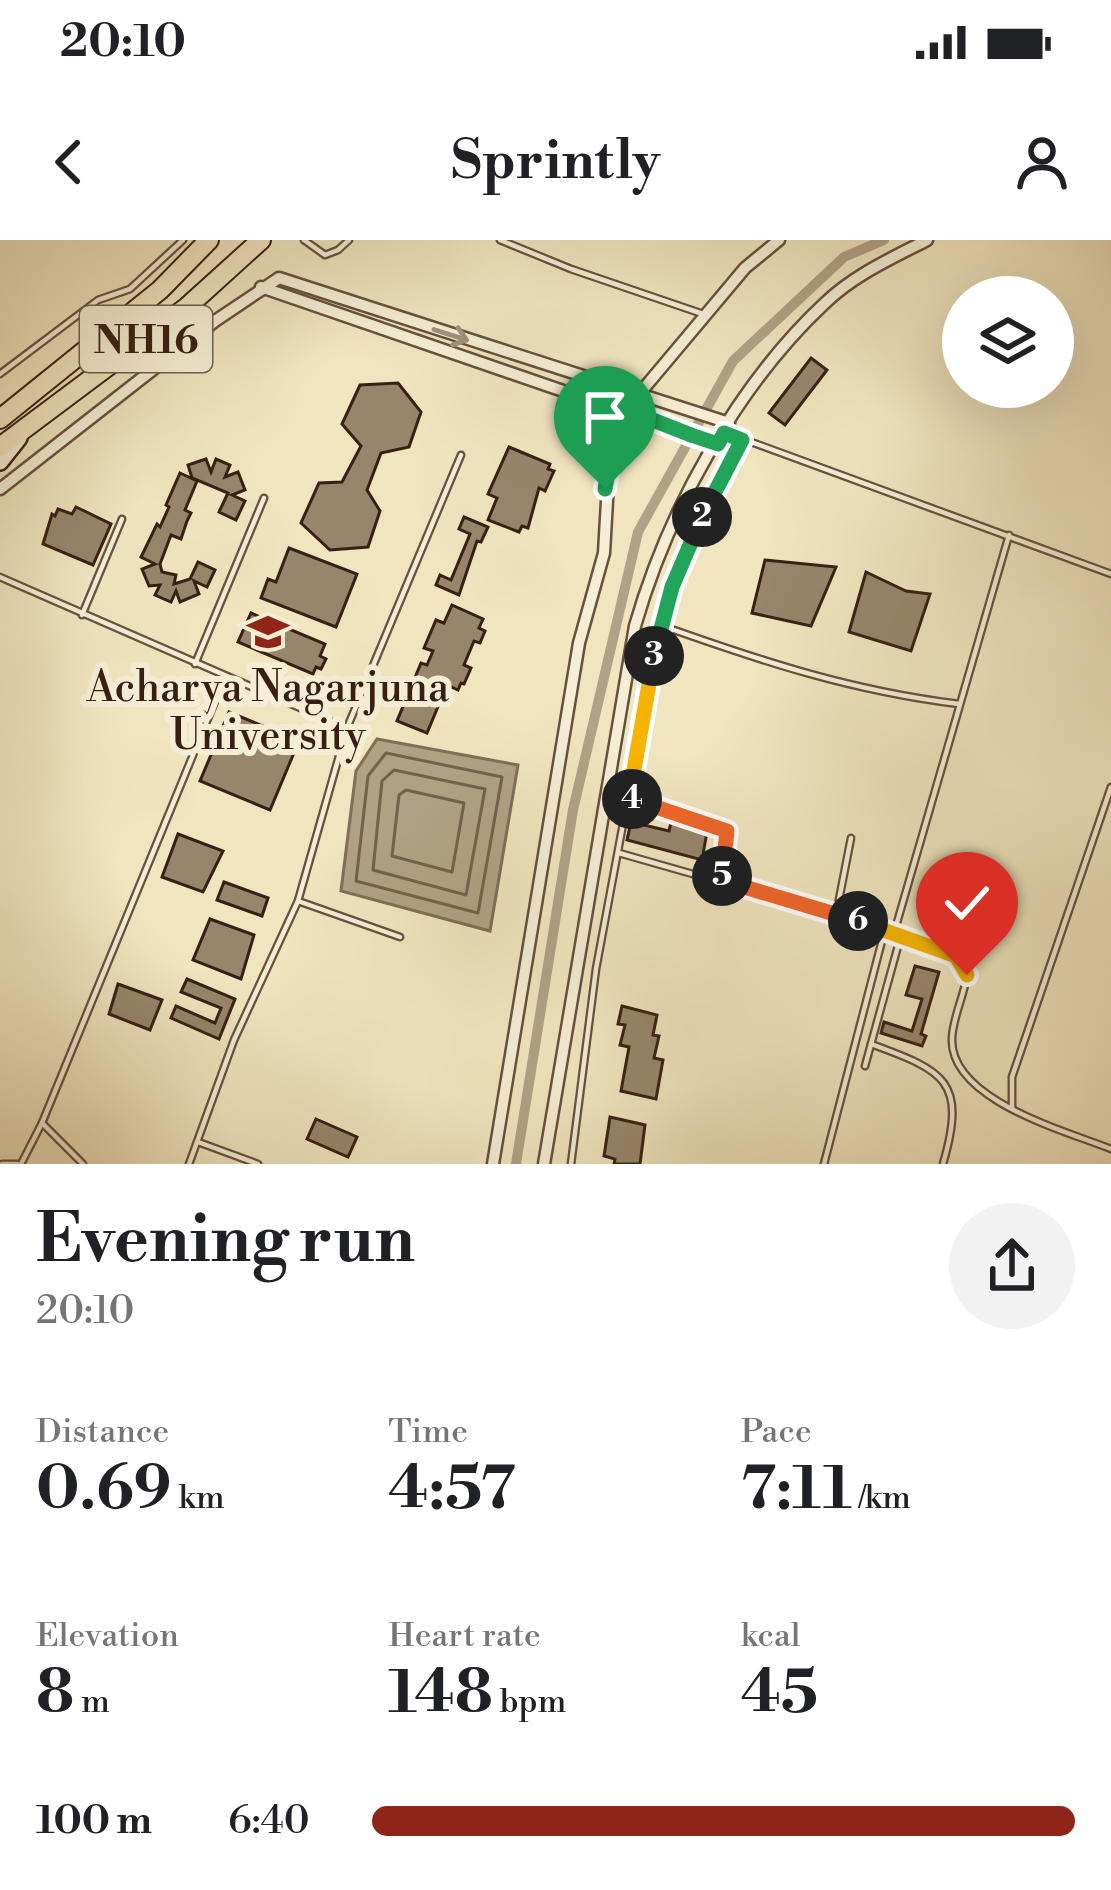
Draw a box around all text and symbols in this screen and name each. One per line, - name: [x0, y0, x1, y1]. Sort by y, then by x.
- text: 20:10: [60, 14, 186, 71]
- text: Sprintly: [451, 128, 660, 196]
- icon: back: [36, 129, 102, 195]
- icon: person: [1009, 129, 1075, 195]
- map controls: [942, 276, 1074, 408]
- button: layers: [942, 276, 1074, 408]
- road number: NH16: [80, 306, 212, 372]
- one-way arrow: [431, 325, 469, 347]
- pin: [554, 366, 656, 489]
- icon: arrive: [572, 384, 638, 450]
- pin: 2: [672, 487, 732, 547]
- text: 2: [692, 496, 712, 537]
- school or university icon: Acharya Nagarjuna University: [245, 609, 291, 655]
- pin: 3: [624, 626, 684, 686]
- text: 3: [644, 635, 664, 676]
- place label: Acharya Nagarjuna University: [86, 662, 450, 764]
- pin: 4: [602, 769, 662, 829]
- text: 4: [621, 778, 643, 819]
- pin: 5: [692, 846, 752, 906]
- pin: [916, 852, 1018, 975]
- text: 5: [712, 855, 732, 896]
- icon: check: [934, 870, 1000, 936]
- pin: 6: [828, 891, 888, 951]
- text: 6: [848, 900, 868, 941]
- text: Evening run: [36, 1200, 415, 1283]
- button: share: [949, 1203, 1075, 1329]
- text: 20:10: [36, 1287, 134, 1336]
- text: Distance: [36, 1412, 169, 1453]
- text: Time: [388, 1412, 468, 1453]
- text: Pace: [741, 1412, 812, 1453]
- text: 0.69: [36, 1453, 172, 1528]
- text: 4:57: [388, 1453, 516, 1528]
- text: 7:11: [741, 1453, 852, 1528]
- text: km: [172, 1478, 225, 1519]
- text: /km: [852, 1478, 911, 1519]
- text: Elevation: [36, 1616, 179, 1657]
- text: Heart rate: [388, 1616, 541, 1657]
- text: kcal: [741, 1616, 801, 1657]
- text: 8: [36, 1657, 74, 1732]
- text: 148: [388, 1657, 493, 1732]
- text: 45: [741, 1657, 818, 1732]
- text: m: [74, 1682, 110, 1723]
- text: bpm: [493, 1682, 567, 1723]
- text: 100 m: [36, 1797, 152, 1846]
- text: 6:40: [228, 1797, 310, 1846]

